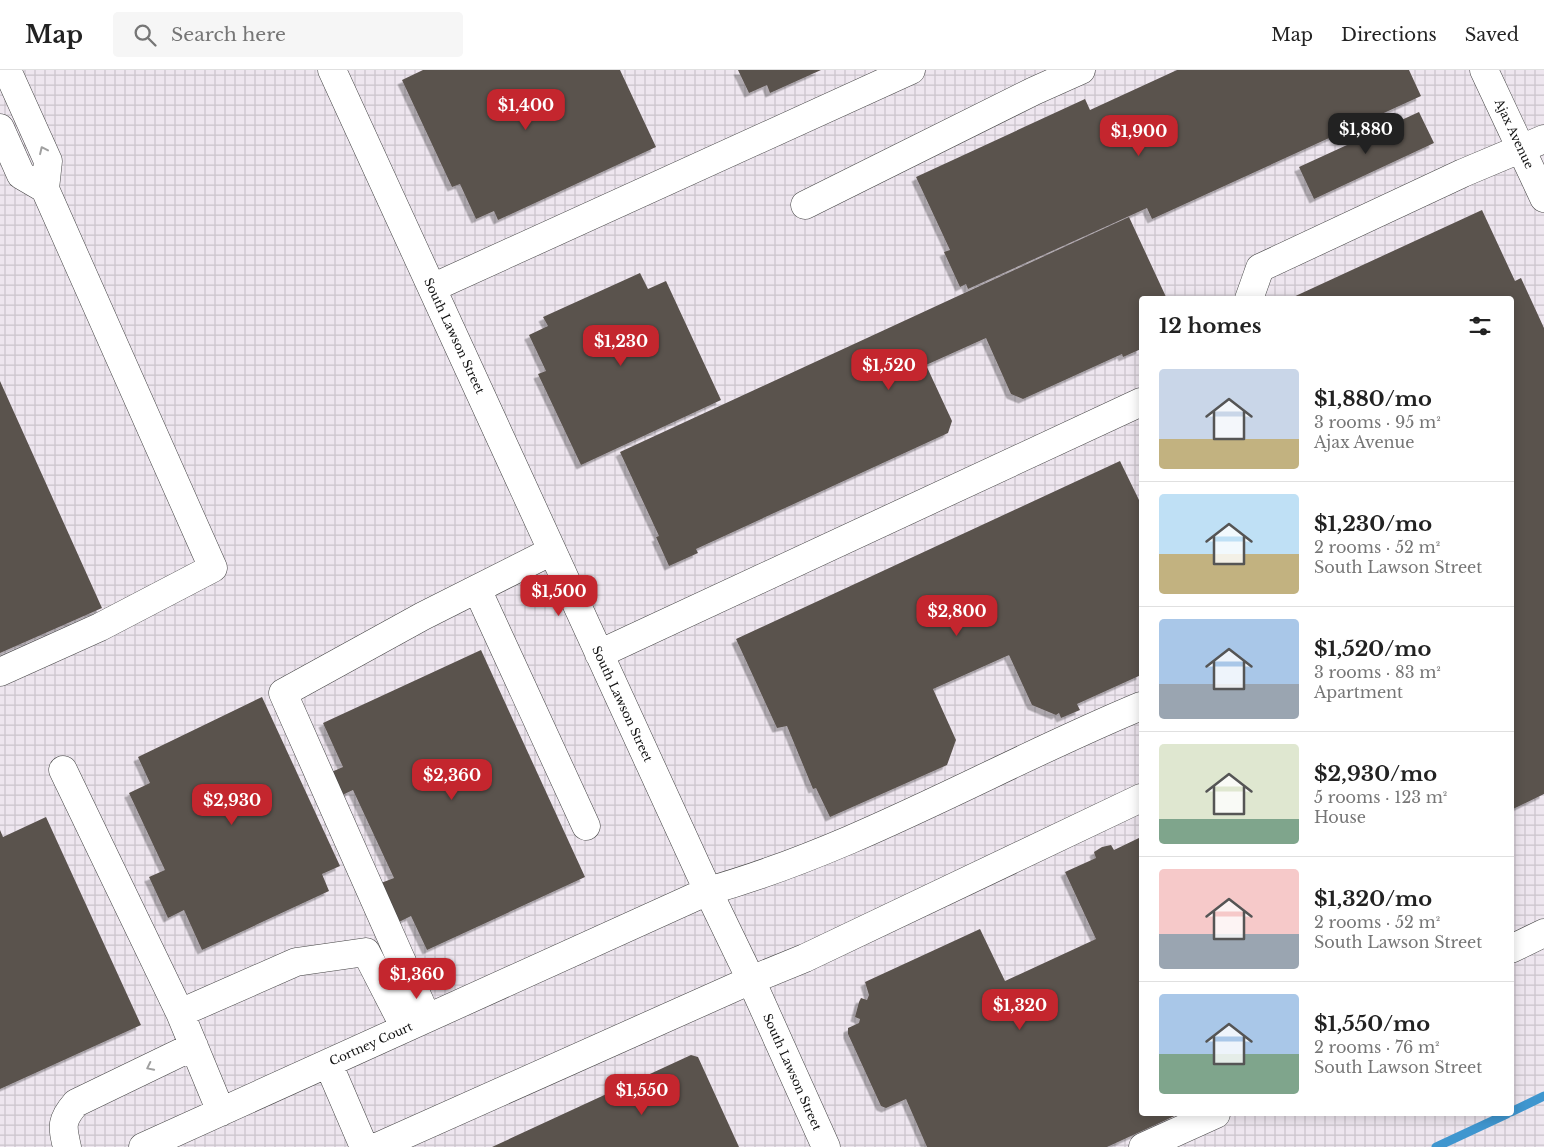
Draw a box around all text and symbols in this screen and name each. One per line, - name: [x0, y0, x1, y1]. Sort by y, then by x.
- search box: [113, 12, 463, 57]
- text: Map: [25, 20, 83, 49]
- icon: search: [131, 21, 159, 49]
- text: Search here: [171, 23, 286, 46]
- text: Map: [1271, 24, 1313, 46]
- text: Directions: [1341, 24, 1437, 46]
- text: Saved: [1465, 24, 1519, 46]
- pin: $1,400: [485, 88, 567, 131]
- text: $1,400: [498, 95, 554, 115]
- street label: Ajax Avenue: [1491, 96, 1537, 171]
- pin: $1,880: [1325, 112, 1407, 155]
- pin: $1,900: [1098, 114, 1180, 157]
- text: $1,880: [1339, 119, 1393, 139]
- text: $1,900: [1111, 121, 1167, 141]
- one-way arrow: [39, 146, 50, 155]
- street label: South Lawson Street: [421, 275, 488, 397]
- icon: filters: [1466, 312, 1494, 340]
- text: 12 homes: [1159, 313, 1262, 339]
- pin: $1,230: [580, 324, 662, 367]
- text: $1,230: [594, 331, 648, 351]
- pin: $1,520: [848, 348, 930, 391]
- text: $1,520: [862, 355, 916, 375]
- text: $1,880/mo: [1314, 386, 1432, 412]
- icon: home: [1199, 389, 1259, 449]
- text: 3 rooms · 95 m²: [1314, 412, 1441, 432]
- text: Ajax Avenue: [1314, 432, 1415, 452]
- text: $1,230/mo: [1314, 511, 1432, 537]
- icon: home: [1199, 514, 1259, 574]
- text: 2 rooms · 52 m²: [1314, 537, 1440, 557]
- text: South Lawson Street: [1314, 557, 1482, 577]
- pin: $1,500: [518, 574, 600, 617]
- text: $1,500: [531, 581, 587, 601]
- pin: $2,800: [916, 594, 998, 637]
- text: $2,800: [927, 601, 987, 621]
- text: $1,520/mo: [1314, 636, 1431, 662]
- icon: home: [1199, 639, 1259, 699]
- street label: South Lawson Street: [589, 643, 656, 765]
- text: 3 rooms · 83 m²: [1314, 662, 1441, 682]
- text: Apartment: [1314, 682, 1403, 702]
- pin: $2,360: [411, 758, 493, 801]
- text: $2,930/mo: [1314, 761, 1437, 787]
- icon: home: [1199, 764, 1259, 824]
- text: $2,360: [423, 765, 481, 785]
- pin: $2,930: [191, 784, 273, 826]
- text: 5 rooms · 123 m²: [1314, 787, 1447, 807]
- text: $2,930: [203, 790, 261, 810]
- text: House: [1314, 807, 1366, 827]
- text: $1,320/mo: [1314, 886, 1432, 912]
- icon: home: [1199, 889, 1259, 949]
- text: 2 rooms · 52 m²: [1314, 912, 1440, 932]
- text: South Lawson Street: [1314, 932, 1482, 952]
- pin: $1,360: [376, 958, 458, 1000]
- text: $1,360: [390, 964, 444, 984]
- pin: $1,320: [979, 988, 1061, 1031]
- text: $1,320: [993, 995, 1047, 1015]
- street label: South Lawson Street: [760, 1011, 825, 1133]
- text: $1,550/mo: [1314, 1011, 1430, 1037]
- icon: home: [1199, 1014, 1259, 1074]
- street label: Cortney Court: [327, 1018, 415, 1069]
- text: 2 rooms · 76 m²: [1314, 1037, 1440, 1057]
- text: South Lawson Street: [1314, 1057, 1482, 1077]
- one-way arrow: [146, 1061, 155, 1072]
- pin: $1,550: [601, 1074, 683, 1116]
- text: $1,550: [616, 1080, 668, 1100]

